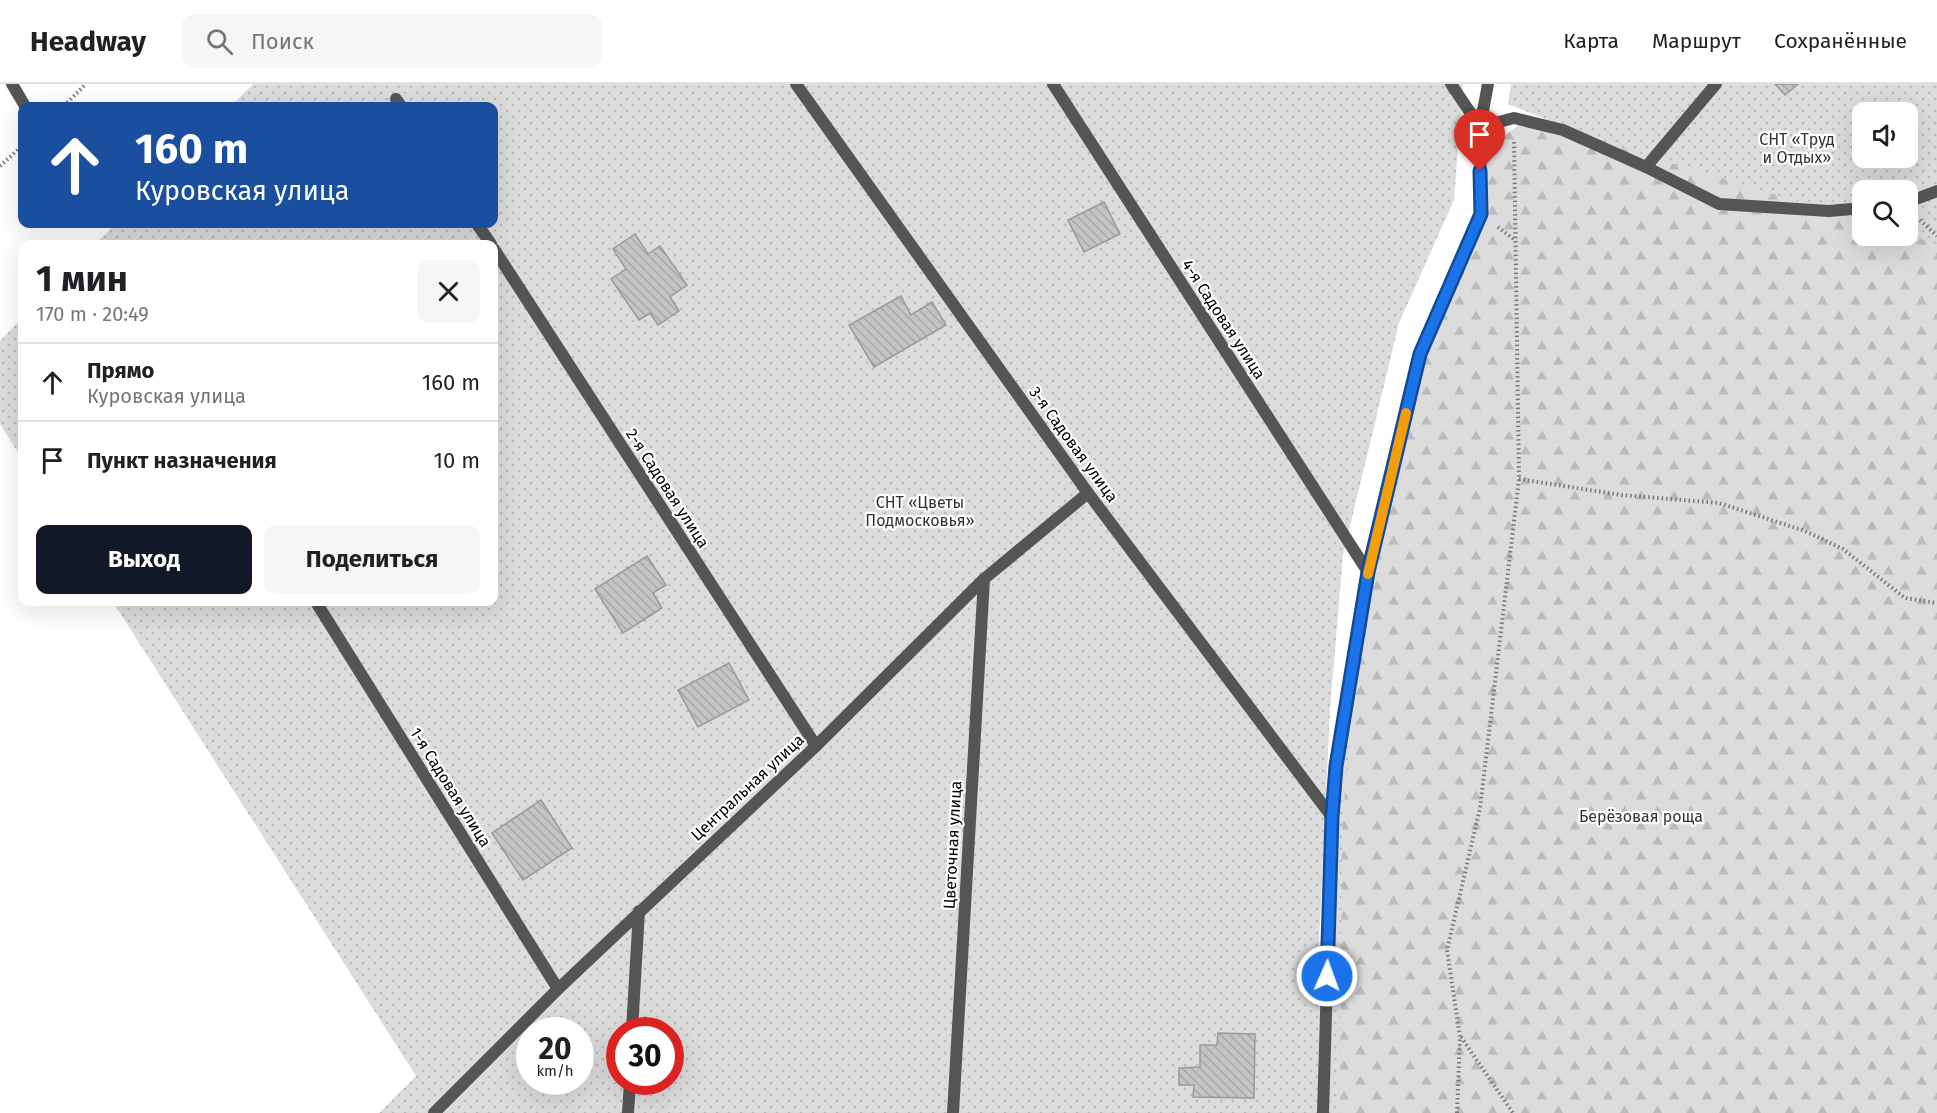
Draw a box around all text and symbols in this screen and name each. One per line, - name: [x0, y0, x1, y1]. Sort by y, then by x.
- search box: [182, 14, 602, 68]
- text: Headway: [30, 25, 146, 58]
- icon: search: [203, 25, 236, 58]
- text: Поиск: [251, 28, 314, 55]
- text: Карта: [1563, 28, 1619, 54]
- text: Маршрут: [1652, 28, 1741, 54]
- text: Сохранённые: [1774, 28, 1907, 54]
- map controls: [1852, 102, 1918, 246]
- button: sound: [1852, 102, 1918, 168]
- pin: [1454, 109, 1505, 171]
- icon: arrive: [1463, 118, 1496, 151]
- text: 160 m: [135, 124, 248, 174]
- icon: ahead: [36, 126, 114, 204]
- park label: СНТ «Труд и Отдых»: [1759, 130, 1835, 167]
- text: Куровская улица: [135, 175, 349, 207]
- button: search: [1852, 180, 1918, 246]
- street label: 4-я Садовая улица: [1178, 256, 1269, 383]
- text: 1 мин: [36, 257, 128, 301]
- button: close: [417, 260, 480, 323]
- text: 170 m · 20:49: [36, 302, 149, 326]
- text: Прямо: [87, 357, 154, 384]
- icon: ahead: [36, 366, 69, 399]
- text: 160 m: [422, 369, 480, 396]
- street label: 3-я Садовая улица: [1025, 383, 1122, 506]
- text: Куровская улица: [87, 384, 246, 408]
- street label: 2-я Садовая улица: [622, 425, 713, 551]
- icon: arrive: [36, 444, 69, 477]
- text: Пункт назначения: [87, 447, 277, 474]
- text: 10 m: [434, 447, 480, 474]
- park label: СНТ «Цветы Подмосковья»: [865, 493, 975, 530]
- button: Выход: [36, 525, 252, 594]
- button: Поделиться: [264, 525, 480, 594]
- street label: 1-я Садовая улица: [406, 724, 495, 850]
- street label: Центральная улица: [687, 730, 808, 845]
- street label: Цветочная улица: [940, 780, 965, 910]
- park label: Берёзовая роща: [1579, 807, 1703, 826]
- position arrow: [1295, 944, 1359, 1008]
- speed limit sign: 30: [606, 1017, 684, 1095]
- text: 20: [538, 1031, 572, 1067]
- text: km/h: [536, 1062, 574, 1080]

